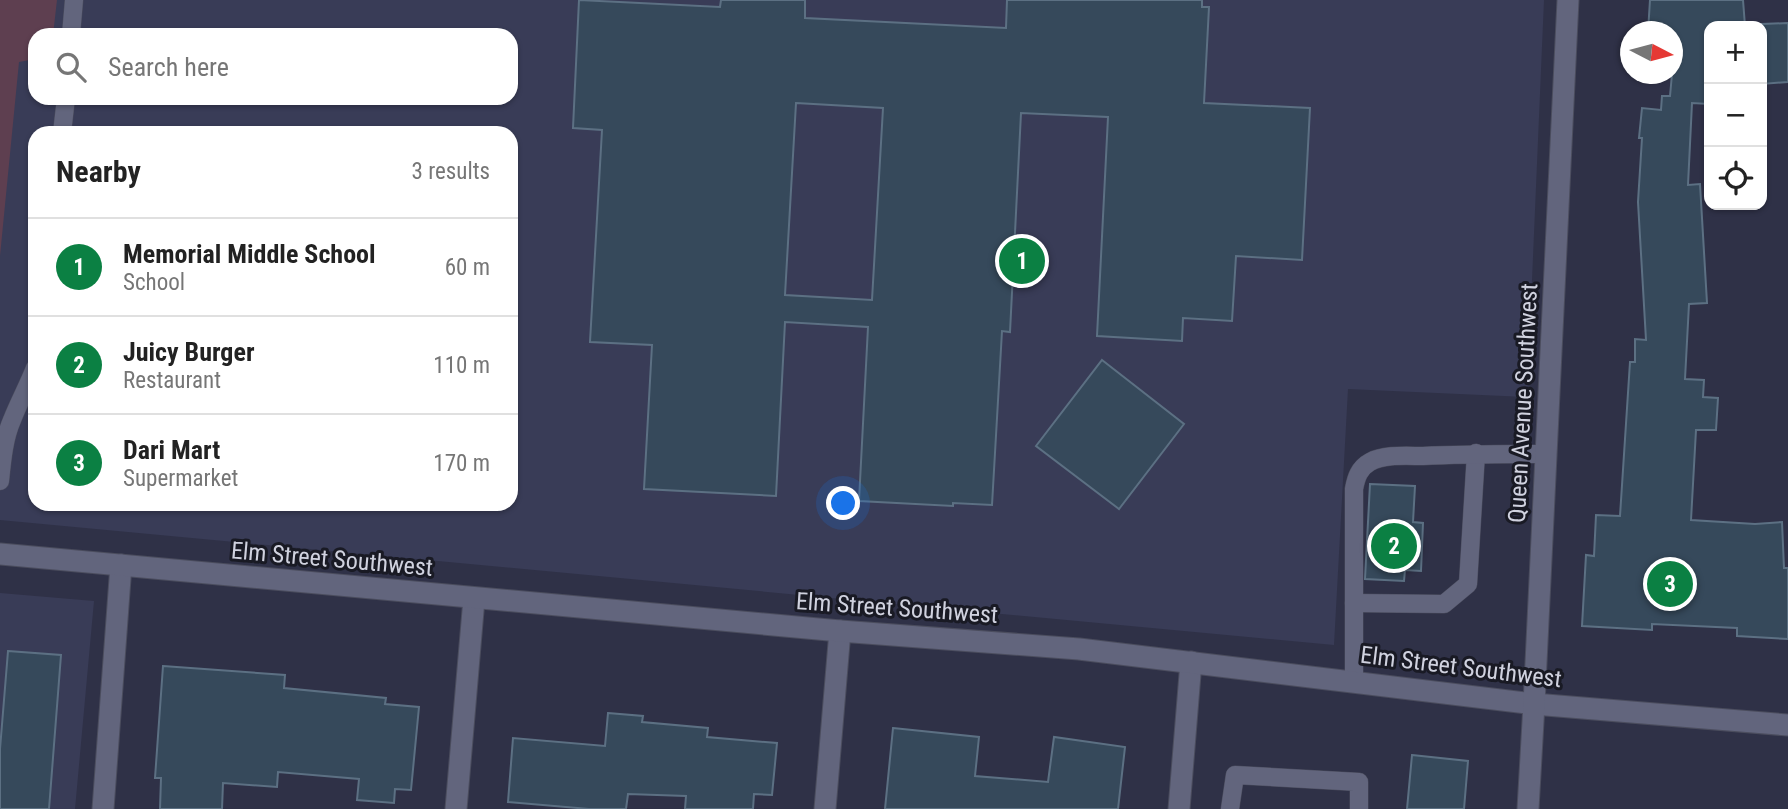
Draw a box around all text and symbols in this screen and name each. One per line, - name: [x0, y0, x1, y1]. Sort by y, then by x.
- north arrow: [1620, 21, 1683, 84]
- map controls: [1704, 21, 1767, 210]
- button: +: [1704, 21, 1767, 84]
- search box: [28, 28, 518, 105]
- icon: search: [52, 48, 90, 86]
- text: Search here: [108, 52, 229, 82]
- button: −: [1704, 84, 1767, 147]
- button: locate: [1704, 147, 1767, 210]
- text: Nearby: [56, 154, 141, 189]
- text: 3 results: [412, 158, 490, 185]
- pin: 1: [999, 235, 1045, 287]
- text: Memorial Middle School: [123, 239, 376, 269]
- text: 1: [73, 254, 85, 281]
- text: 60 m: [445, 254, 490, 281]
- text: School: [123, 269, 185, 296]
- street label: Queen Avenue Southwest: [1503, 282, 1543, 524]
- text: Juicy Burger: [123, 337, 255, 367]
- text: 2: [73, 352, 85, 379]
- text: 110 m: [433, 352, 490, 379]
- text: Restaurant: [123, 367, 221, 394]
- text: Dari Mart: [123, 435, 220, 465]
- text: 3: [73, 450, 85, 477]
- text: 170 m: [433, 450, 490, 477]
- text: Supermarket: [123, 465, 238, 492]
- your location: [826, 486, 860, 520]
- pin: 2: [1371, 520, 1417, 572]
- street label: Elm Street Southwest: [230, 536, 434, 582]
- pin: 3: [1647, 558, 1693, 610]
- street label: Elm Street Southwest: [795, 587, 999, 629]
- street label: Elm Street Southwest: [1359, 641, 1563, 693]

